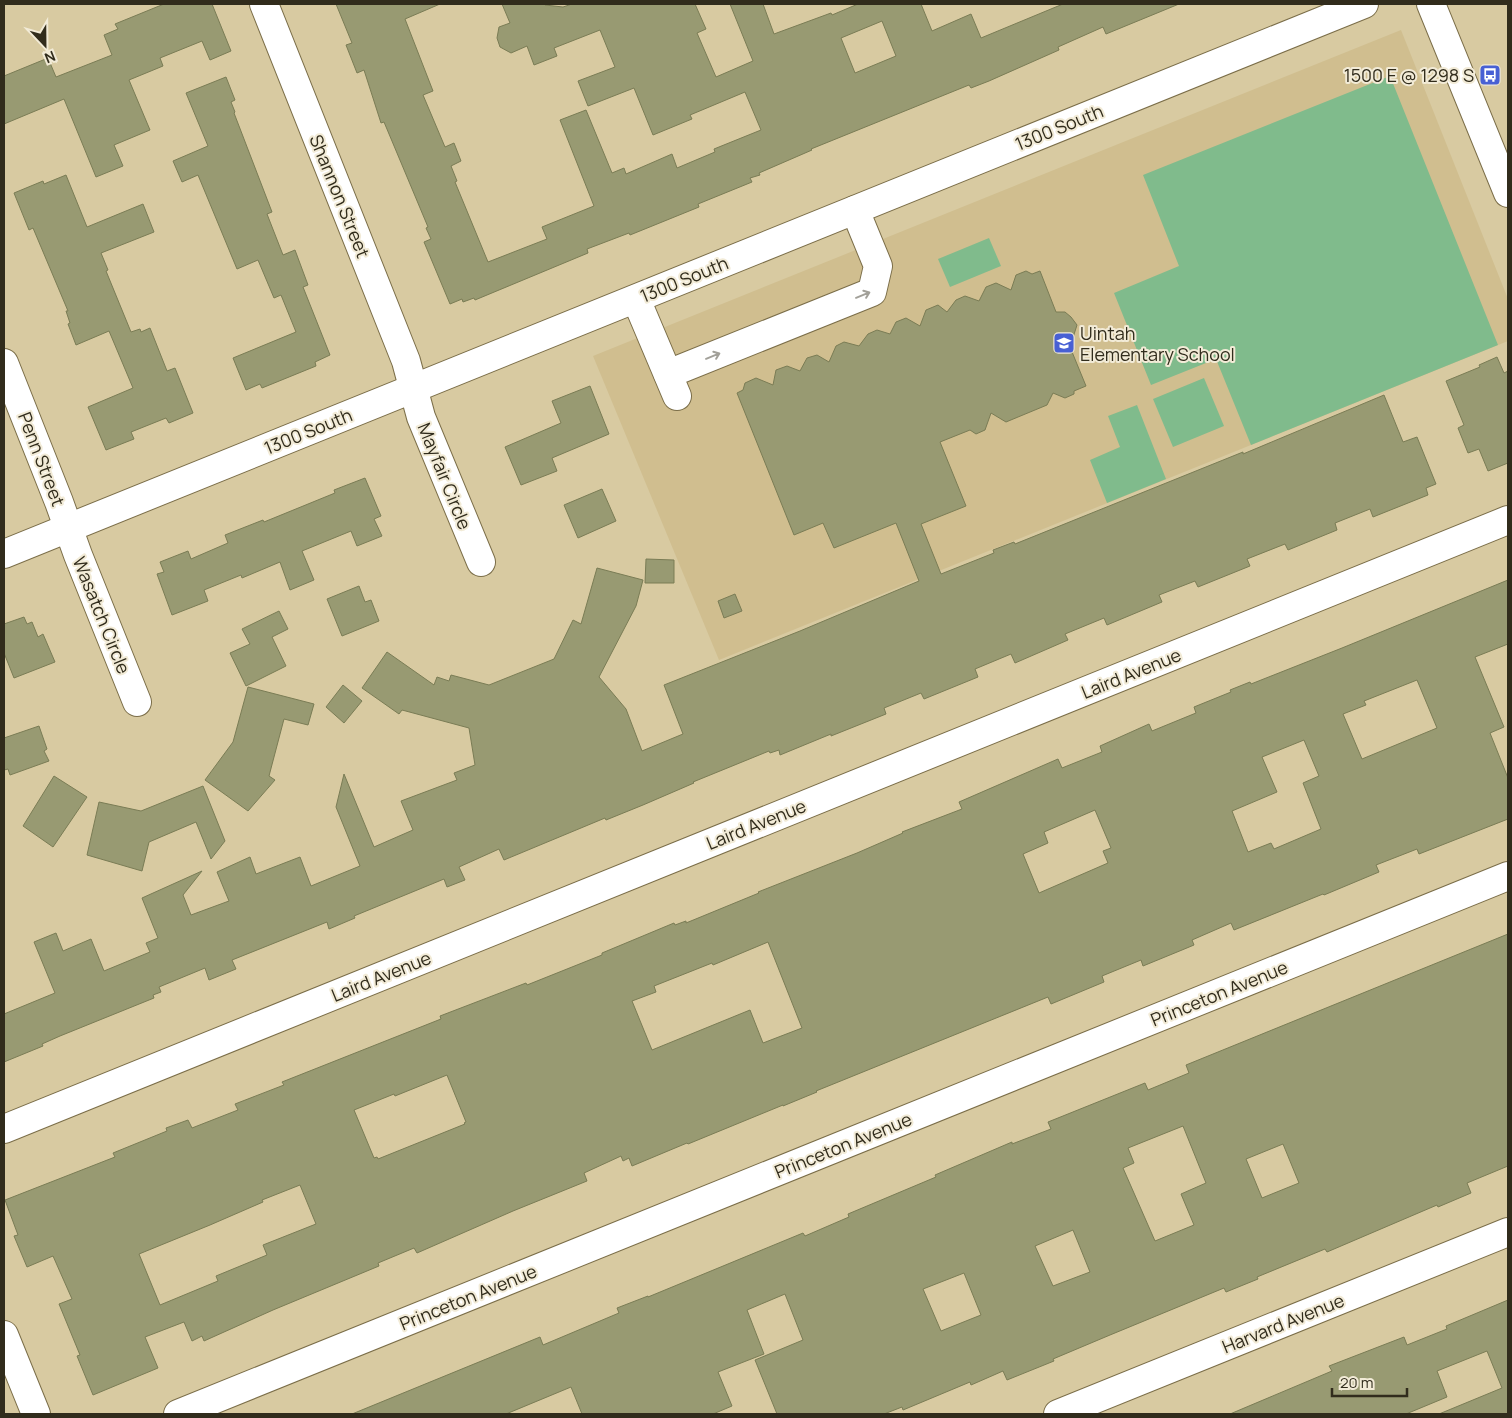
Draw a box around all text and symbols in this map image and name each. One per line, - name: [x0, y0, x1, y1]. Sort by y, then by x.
- north arrow: [20, 20, 70, 70]
- text: N: [42, 47, 58, 68]
- place label: 1500 E @ 1298 S: [1344, 63, 1474, 87]
- bus stop icon: 1500 E @ 1298 S: [1478, 63, 1502, 87]
- street label: 1300 South: [1011, 98, 1107, 156]
- street label: Shannon Street: [304, 131, 376, 261]
- street label: 1300 South: [636, 250, 732, 308]
- one-way arrow: [855, 290, 871, 299]
- place label: Uintah Elementary School: [1080, 321, 1235, 366]
- school or university icon: Uintah Elementary School: [1052, 331, 1076, 355]
- one-way arrow: [705, 351, 720, 360]
- street label: 1300 South: [260, 402, 356, 460]
- street label: Penn Street: [13, 409, 71, 509]
- street label: Mayfair Circle: [413, 419, 477, 533]
- street label: Wasatch Circle: [68, 553, 136, 677]
- street label: Laird Avenue: [1078, 642, 1184, 704]
- street label: Laird Avenue: [703, 793, 809, 855]
- street label: Laird Avenue: [328, 945, 434, 1007]
- street label: Princeton Avenue: [1147, 955, 1291, 1031]
- street label: Princeton Avenue: [771, 1107, 915, 1183]
- street label: Princeton Avenue: [396, 1259, 540, 1335]
- street label: Harvard Avenue: [1218, 1288, 1348, 1358]
- scale bar: [1332, 1366, 1407, 1398]
- text: 20 m: [1340, 1372, 1373, 1393]

